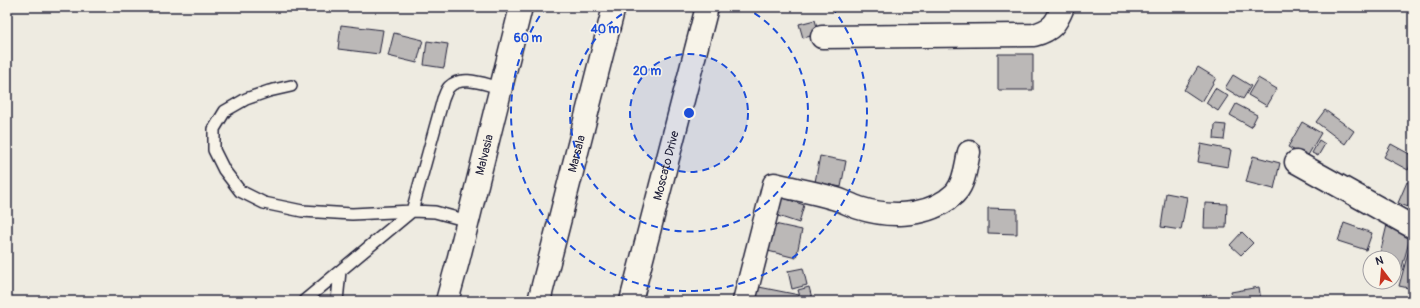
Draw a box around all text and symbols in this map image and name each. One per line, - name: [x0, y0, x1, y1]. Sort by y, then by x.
- text: 40 m: [590, 22, 620, 37]
- text: 60 m: [514, 31, 543, 46]
- text: 20 m: [633, 64, 661, 79]
- centre of rings: [682, 106, 696, 120]
- street label: Moscato Drive: [650, 129, 682, 202]
- street label: Malvasia: [472, 133, 497, 177]
- street label: Marsala: [565, 133, 589, 174]
- north arrow: [1362, 250, 1402, 290]
- text: N: [1374, 253, 1385, 268]

